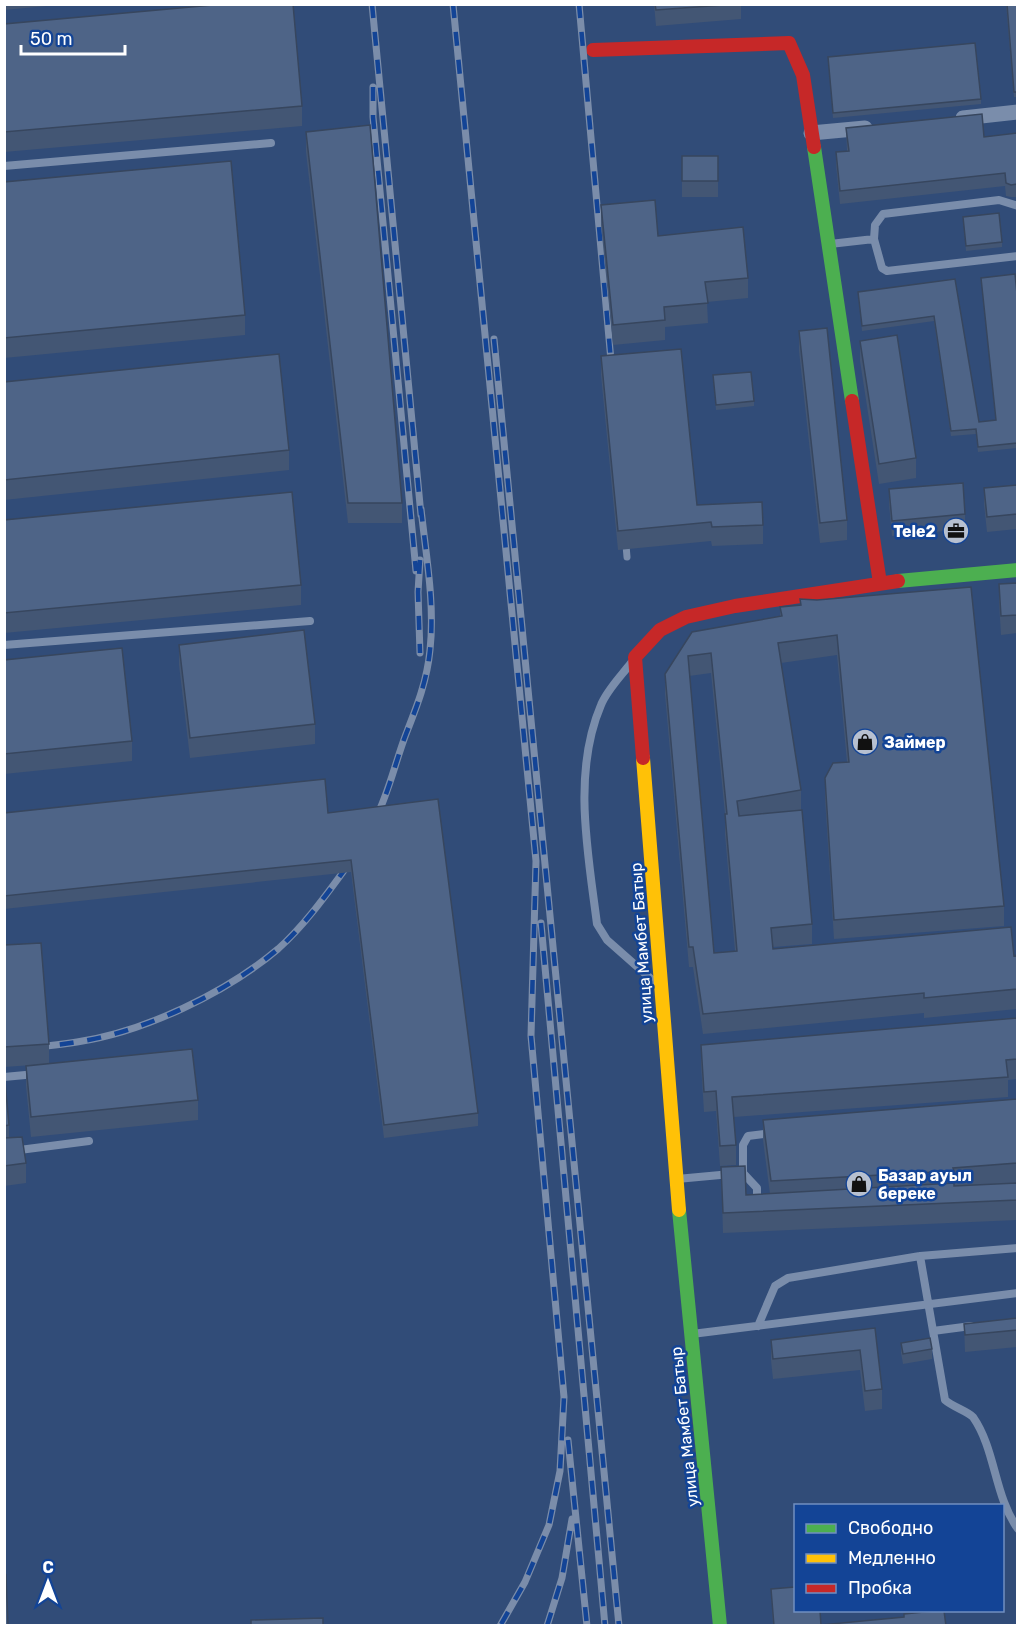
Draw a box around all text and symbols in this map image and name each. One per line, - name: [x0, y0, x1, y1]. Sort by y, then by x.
- scale bar: [21, 18, 124, 56]
- text: 50 m: [30, 28, 73, 50]
- office icon: Tele2: [941, 516, 971, 546]
- place label: Tele2: [893, 522, 936, 541]
- shop icon: Займер: [850, 727, 880, 757]
- place label: Займер: [884, 733, 946, 752]
- street label: улица Мамбет Батыр: [626, 862, 657, 1024]
- place label: Базар ауыл береке: [878, 1166, 972, 1203]
- shop icon: Базар ауыл береке: [844, 1169, 874, 1199]
- street label: улица Мамбет Батыр: [667, 1346, 702, 1508]
- legend: [794, 1504, 1004, 1612]
- text: Свободно: [848, 1517, 933, 1539]
- text: Медленно: [848, 1547, 936, 1569]
- north arrow: [18, 1552, 78, 1612]
- text: С: [42, 1558, 54, 1577]
- text: Пробка: [848, 1577, 912, 1599]

